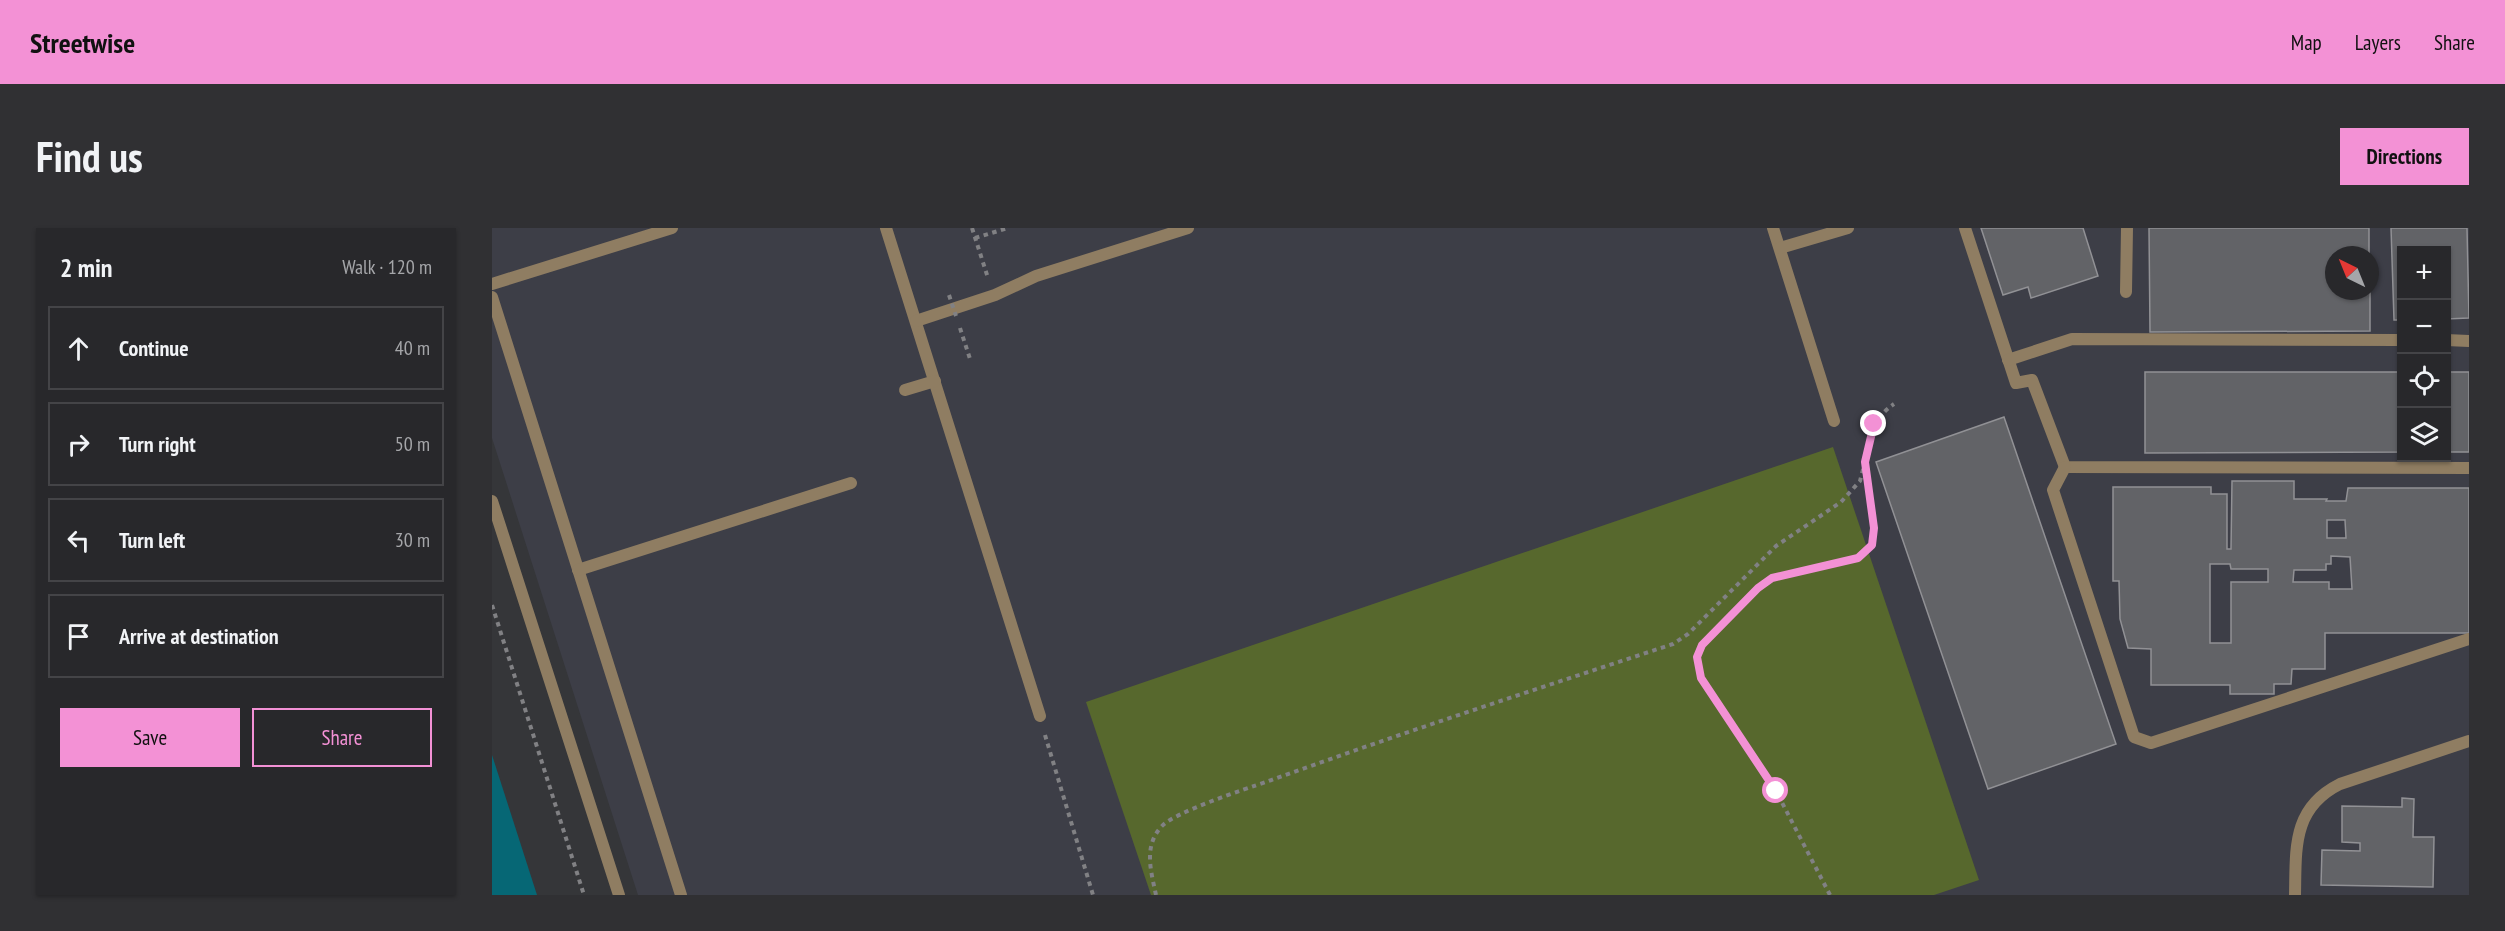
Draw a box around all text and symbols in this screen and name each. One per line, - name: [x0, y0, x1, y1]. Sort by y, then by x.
- text: Streetwise: [30, 24, 135, 61]
- text: Map: [2291, 29, 2322, 56]
- text: Layers: [2355, 29, 2401, 56]
- text: Share: [2434, 29, 2475, 56]
- button: Directions: [2340, 128, 2469, 185]
- text: Find us: [36, 129, 143, 184]
- north arrow: [2325, 246, 2379, 300]
- map controls: [2397, 246, 2451, 462]
- button: +: [2397, 246, 2451, 300]
- text: 2 min: [60, 251, 113, 284]
- text: Walk · 120 m: [342, 254, 432, 280]
- button: −: [2397, 300, 2451, 354]
- icon: ahead: [62, 332, 95, 365]
- text: Continue: [119, 334, 189, 362]
- text: 40 m: [395, 335, 430, 361]
- button: locate: [2397, 354, 2451, 408]
- button: layers: [2397, 408, 2451, 462]
- route end: [1860, 410, 1886, 436]
- icon: right: [62, 428, 95, 461]
- text: Turn right: [119, 430, 196, 458]
- text: 50 m: [395, 431, 430, 457]
- icon: left: [62, 524, 95, 557]
- text: Turn left: [119, 526, 185, 554]
- text: 30 m: [395, 527, 430, 553]
- icon: arrive: [62, 620, 95, 653]
- text: Arrive at destination: [119, 622, 279, 650]
- button: Save: [60, 708, 240, 767]
- button: Share: [252, 708, 432, 767]
- route start: [1762, 777, 1788, 803]

